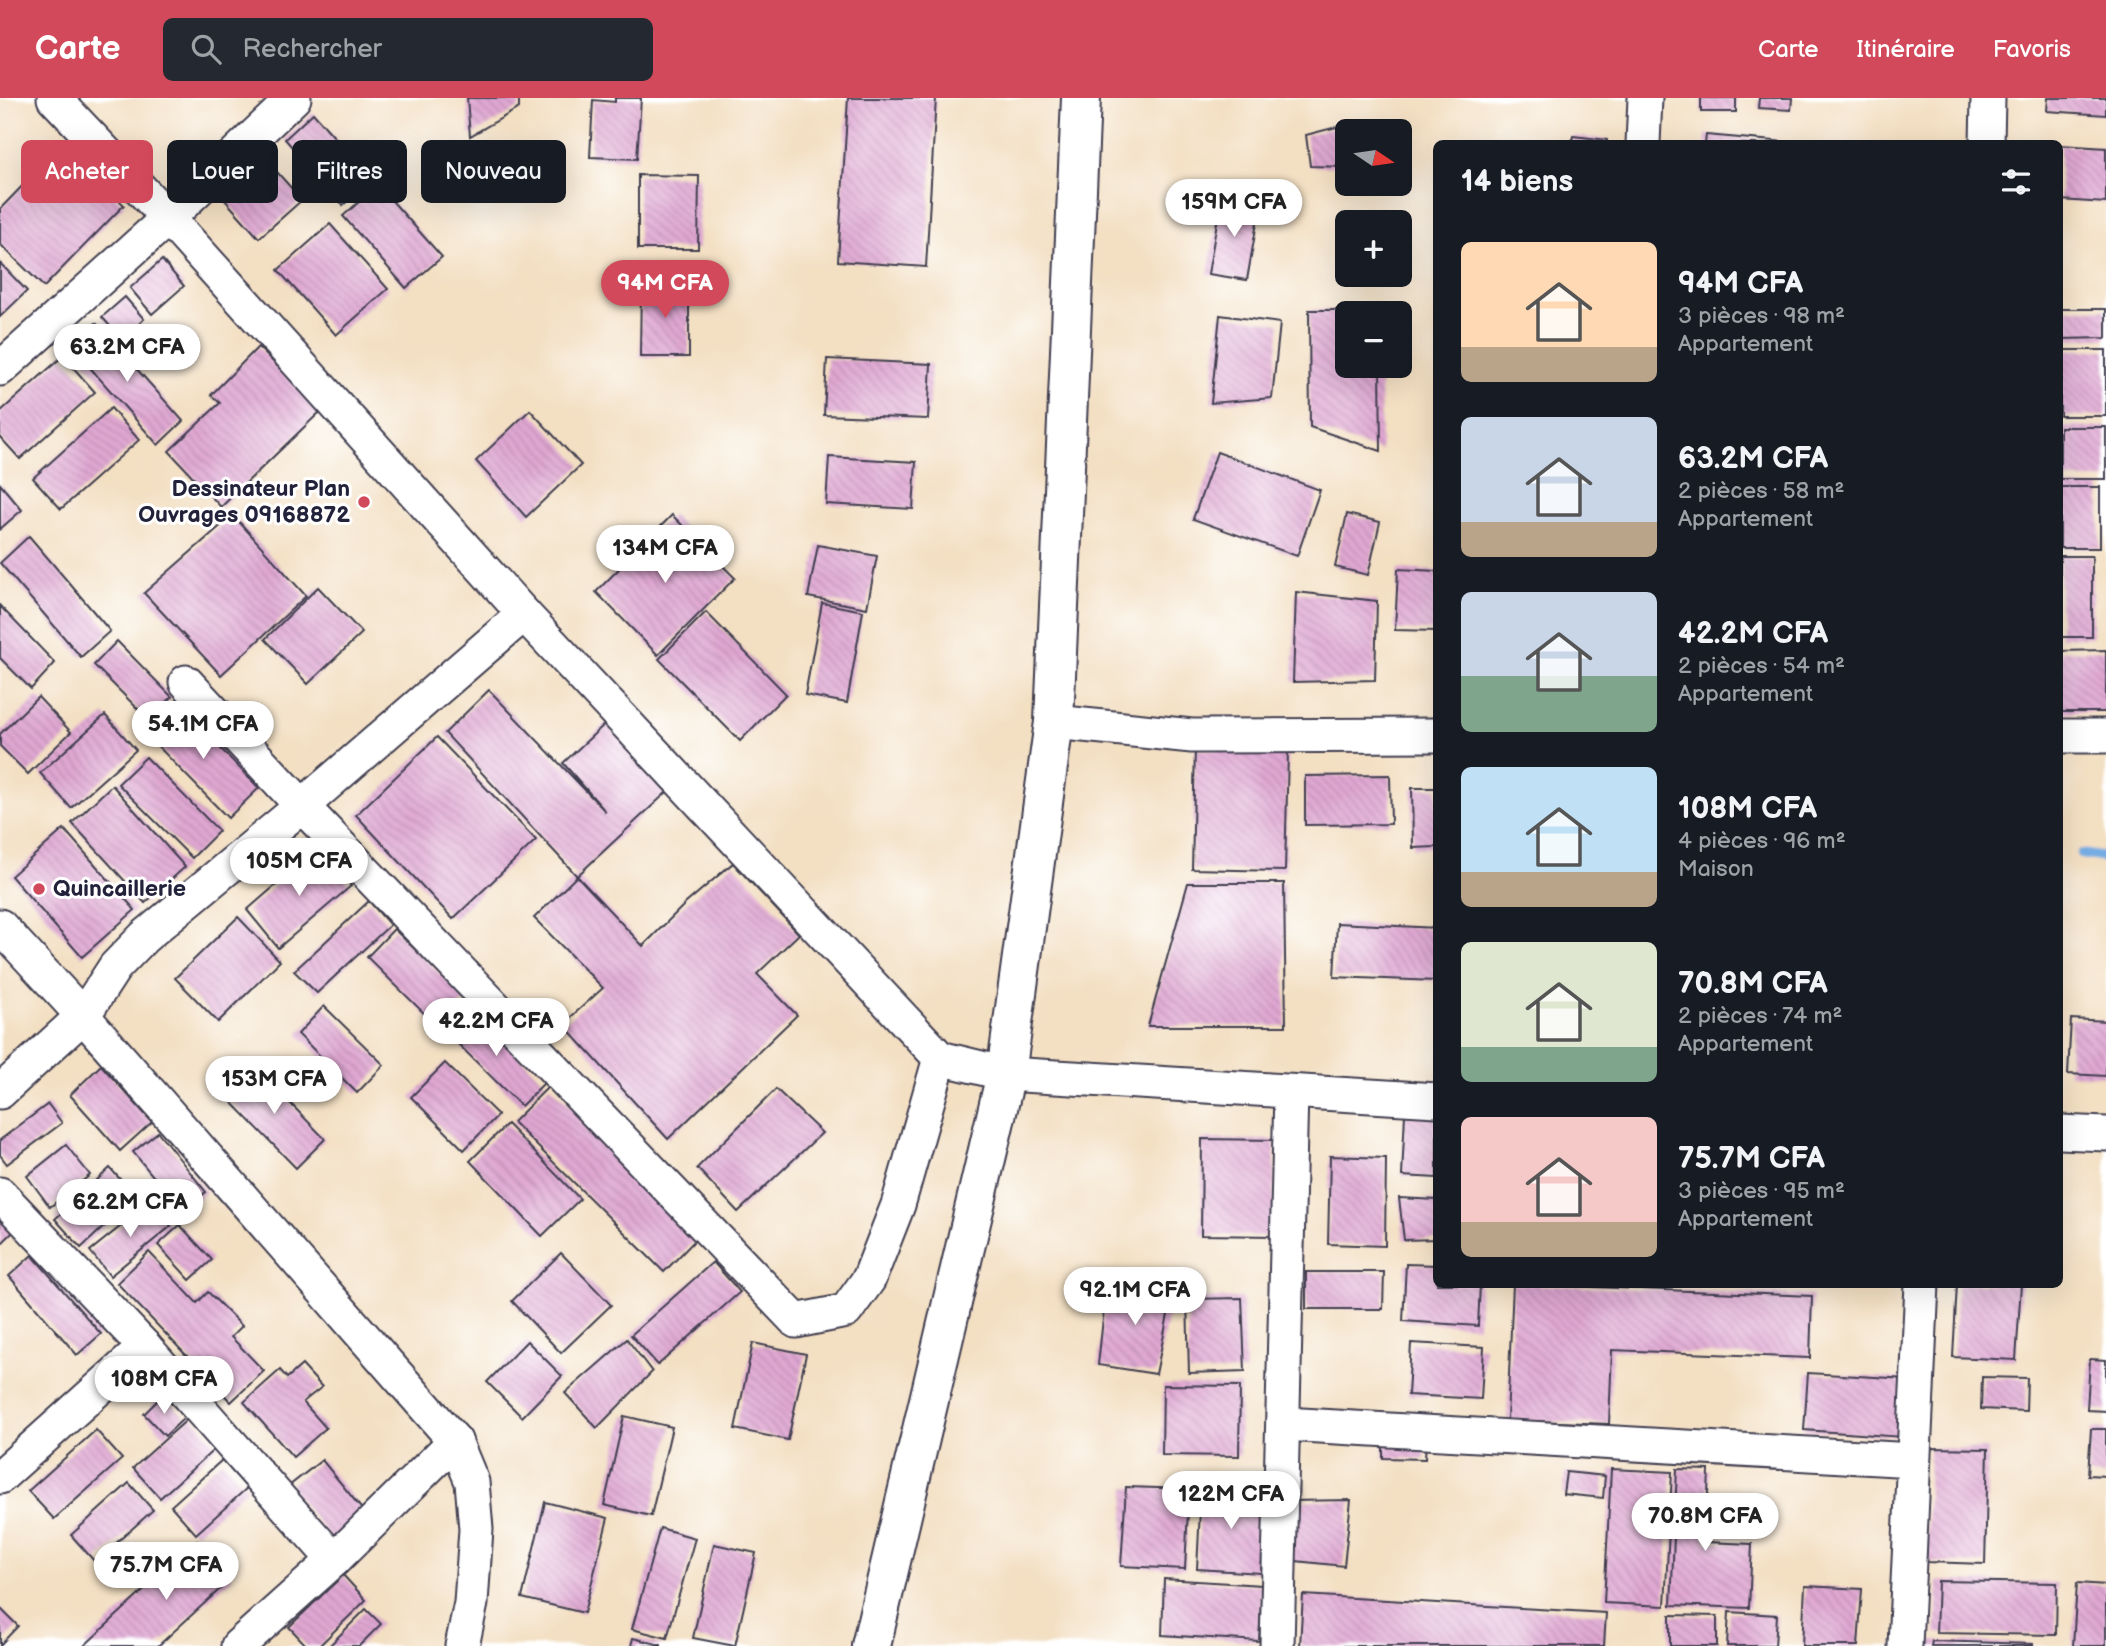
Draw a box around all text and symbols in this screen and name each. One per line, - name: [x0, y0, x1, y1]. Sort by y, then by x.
- search box: [163, 18, 653, 81]
- text: Carte: [35, 29, 121, 69]
- icon: search: [187, 30, 225, 68]
- text: Rechercher: [243, 34, 382, 65]
- text: Carte: [1758, 35, 1819, 64]
- text: Itinéraire: [1857, 35, 1955, 64]
- text: Favoris: [1993, 35, 2071, 64]
- north arrow: [1335, 119, 1412, 196]
- map controls: [1335, 119, 1412, 378]
- chip: Acheter: [21, 140, 153, 203]
- chip: Louer: [167, 140, 278, 203]
- chip: Filtres: [292, 140, 407, 203]
- chip: Nouveau: [421, 140, 566, 203]
- icon: filters: [1997, 163, 2035, 201]
- text: 14 biens: [1461, 164, 1573, 200]
- pin: 159M CFA: [1162, 180, 1306, 239]
- text: 159M CFA: [1181, 188, 1287, 216]
- button: +: [1335, 210, 1412, 287]
- pin: 94M CFA: [600, 260, 730, 320]
- text: 94M CFA: [1678, 266, 1803, 302]
- text: 94M CFA: [617, 269, 713, 297]
- icon: home: [1517, 270, 1601, 354]
- button: −: [1335, 301, 1412, 378]
- text: 3 pièces · 98 m²: [1678, 302, 1845, 330]
- pin: 63.2M CFA: [47, 324, 207, 384]
- text: Appartement: [1678, 330, 1813, 358]
- text: 63.2M CFA: [69, 333, 185, 361]
- text: 63.2M CFA: [1678, 441, 1828, 477]
- icon: home: [1517, 445, 1601, 529]
- place label: Dessinateur Plan Ouvrages 09168872: [138, 475, 350, 529]
- text: 2 pièces · 58 m²: [1678, 477, 1844, 505]
- marker: Dessinateur Plan Ouvrages 09168872: [356, 494, 372, 510]
- text: Appartement: [1678, 505, 1813, 533]
- pin: 134M CFA: [593, 526, 737, 585]
- text: 134M CFA: [612, 534, 718, 562]
- text: 42.2M CFA: [1678, 616, 1828, 652]
- icon: home: [1517, 620, 1601, 704]
- text: 2 pièces · 54 m²: [1678, 652, 1845, 680]
- text: Appartement: [1678, 680, 1813, 708]
- pin: 54.1M CFA: [123, 702, 283, 761]
- text: 54.1M CFA: [148, 710, 258, 738]
- text: 108M CFA: [1678, 791, 1817, 827]
- icon: home: [1517, 795, 1601, 879]
- text: 4 pièces · 96 m²: [1678, 827, 1846, 855]
- pin: 105M CFA: [227, 838, 371, 898]
- text: 105M CFA: [246, 847, 352, 875]
- text: Maison: [1678, 855, 1754, 883]
- place label: Quincaillerie: [53, 875, 186, 903]
- marker: Quincaillerie: [31, 881, 47, 897]
- text: 70.8M CFA: [1678, 966, 1828, 1002]
- icon: home: [1517, 970, 1601, 1054]
- pin: 42.2M CFA: [416, 998, 576, 1058]
- text: 2 pièces · 74 m²: [1678, 1002, 1843, 1030]
- text: 42.2M CFA: [438, 1007, 554, 1035]
- text: Appartement: [1678, 1030, 1813, 1058]
- pin: 153M CFA: [202, 1056, 346, 1116]
- text: 153M CFA: [221, 1065, 327, 1093]
- text: 75.7M CFA: [1678, 1141, 1825, 1177]
- icon: home: [1517, 1145, 1601, 1229]
- text: 3 pièces · 95 m²: [1678, 1177, 1845, 1205]
- pin: 62.2M CFA: [50, 1180, 210, 1239]
- text: 62.2M CFA: [72, 1188, 188, 1216]
- text: Appartement: [1678, 1205, 1813, 1233]
- pin: 92.1M CFA: [1055, 1268, 1215, 1327]
- text: 92.1M CFA: [1080, 1276, 1190, 1304]
- pin: 108M CFA: [92, 1356, 236, 1416]
- text: 108M CFA: [111, 1365, 217, 1393]
- pin: 122M CFA: [1159, 1472, 1303, 1531]
- text: 122M CFA: [1178, 1480, 1284, 1508]
- pin: 70.8M CFA: [1625, 1494, 1785, 1553]
- text: 70.8M CFA: [1648, 1502, 1762, 1530]
- pin: 75.7M CFA: [86, 1542, 246, 1602]
- text: 75.7M CFA: [110, 1551, 222, 1579]

